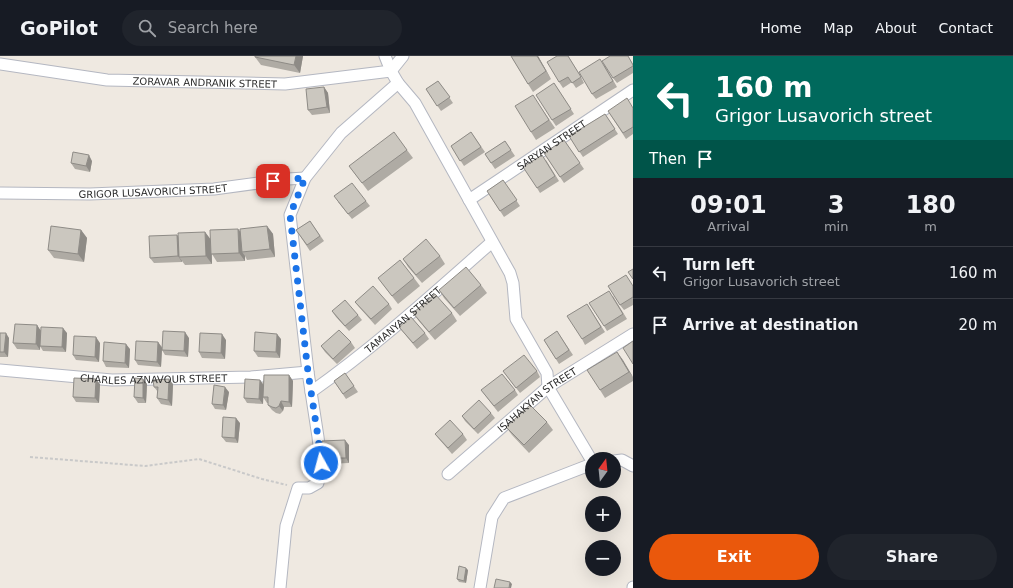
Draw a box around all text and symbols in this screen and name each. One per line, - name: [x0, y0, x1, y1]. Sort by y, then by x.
- search box: [122, 10, 402, 46]
- text: GoPilot: [20, 17, 98, 39]
- icon: search: [136, 17, 158, 39]
- text: Search here: [168, 19, 258, 37]
- text: Home: [760, 20, 802, 36]
- text: Map: [824, 20, 853, 36]
- text: About: [875, 20, 917, 36]
- text: Contact: [939, 20, 993, 36]
- text: 160 m: [715, 71, 812, 104]
- icon: left: [649, 72, 701, 124]
- street label: ZORAVAR ANDRANIK STREET: [132, 76, 278, 90]
- text: Grigor Lusavorich street: [715, 105, 932, 126]
- street label: SARYAN STREET: [515, 118, 589, 172]
- icon: arrive: [694, 148, 716, 170]
- text: Then: [649, 150, 686, 168]
- pin: [256, 164, 290, 198]
- icon: arrive: [262, 170, 284, 192]
- street label: GRIGOR LUSAVORICH STREET: [78, 182, 229, 200]
- text: 09:01: [690, 191, 767, 219]
- text: 3: [828, 191, 844, 219]
- text: 180: [906, 191, 956, 219]
- text: Arrival: [707, 219, 750, 234]
- text: min: [824, 219, 848, 234]
- text: m: [924, 219, 937, 234]
- text: Turn left: [683, 256, 755, 274]
- icon: left: [649, 262, 671, 284]
- text: 160 m: [949, 264, 997, 282]
- text: Grigor Lusavorich street: [683, 274, 840, 289]
- street label: TAMANYAN STREET: [362, 284, 444, 356]
- icon: arrive: [649, 314, 671, 336]
- text: Arrive at destination: [683, 316, 858, 334]
- text: 20 m: [959, 316, 997, 334]
- street label: ISAHAKYAN STREET: [495, 365, 579, 435]
- street label: CHARLES AZNAVOUR STREET: [79, 372, 228, 386]
- position arrow: [300, 442, 342, 484]
- north arrow: [585, 452, 621, 488]
- map controls: [585, 452, 621, 576]
- button: +: [585, 496, 621, 532]
- button: Exit: [649, 534, 819, 580]
- button: Share: [827, 534, 997, 580]
- button: −: [585, 540, 621, 576]

